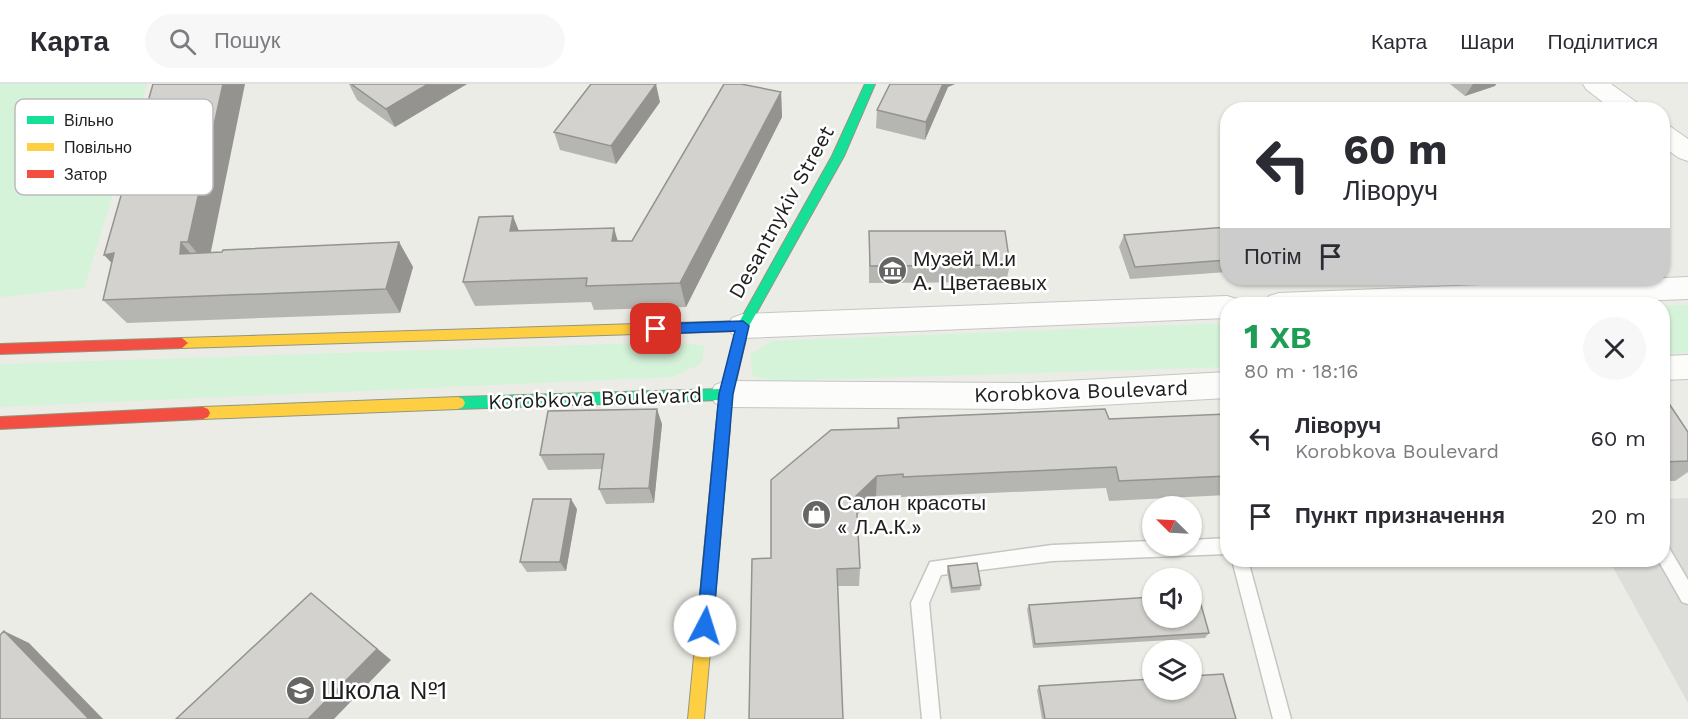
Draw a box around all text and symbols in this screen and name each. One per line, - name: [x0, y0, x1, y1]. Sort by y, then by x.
- search box: [145, 14, 565, 68]
- text: Карта: [30, 25, 109, 58]
- icon: search: [166, 25, 199, 58]
- text: Пошук: [214, 28, 280, 53]
- text: Карта: [1371, 29, 1427, 54]
- text: Шари: [1460, 29, 1515, 54]
- text: Поділитися: [1548, 29, 1658, 54]
- legend: [15, 99, 213, 195]
- text: Вільно: [64, 111, 114, 130]
- street label: Desantnykiv Street: [723, 121, 839, 303]
- text: 60 m: [1343, 125, 1447, 174]
- icon: left: [1244, 126, 1322, 204]
- text: Повільно: [64, 138, 132, 157]
- text: Затор: [64, 165, 107, 184]
- text: Ліворуч: [1343, 175, 1438, 207]
- icon: arrive: [1314, 240, 1347, 273]
- text: Потім: [1244, 244, 1302, 269]
- place label: Музей М.и А. Цветаевых: [913, 246, 1047, 295]
- museum icon: Музей М.и А. Цветаевых: [876, 254, 908, 286]
- pin: [630, 303, 681, 354]
- icon: arrive: [639, 312, 672, 345]
- text: 1 хв: [1244, 315, 1312, 357]
- button: close: [1583, 317, 1646, 380]
- text: 80 m · 18:16: [1244, 359, 1358, 383]
- street label: Korobkova Boulevard: [973, 375, 1189, 407]
- street label: Korobkova Boulevard: [487, 382, 703, 414]
- text: Ліворуч: [1295, 413, 1381, 438]
- icon: left: [1244, 422, 1277, 455]
- text: 60 m: [1590, 426, 1646, 451]
- text: Korobkova Boulevard: [1295, 439, 1499, 463]
- place label: Салон красоты « Л.А.К.»: [837, 490, 986, 539]
- north arrow: [1142, 496, 1202, 556]
- map controls: [1142, 496, 1202, 700]
- shop icon: Салон красоты « Л.А.К.»: [800, 498, 832, 530]
- icon: arrive: [1244, 500, 1277, 533]
- text: Пункт призначення: [1295, 503, 1505, 528]
- text: 20 m: [1591, 504, 1646, 529]
- button: sound: [1142, 568, 1202, 628]
- position arrow: [673, 594, 737, 658]
- button: layers: [1142, 640, 1202, 700]
- school or university icon: Школа №1: [284, 674, 316, 706]
- place label: Школа №1: [321, 675, 447, 705]

